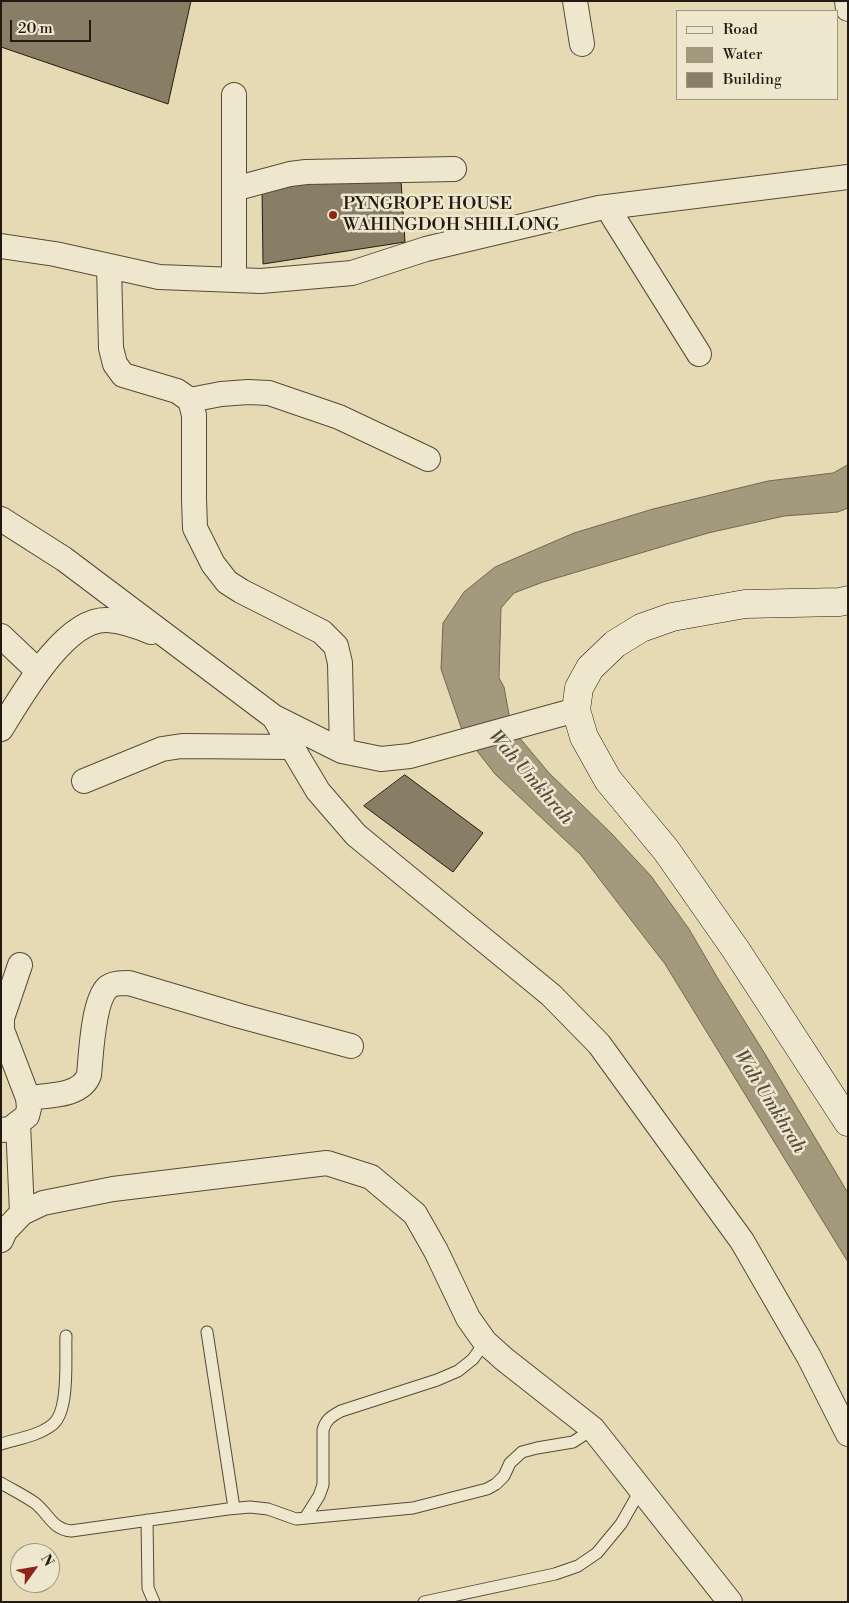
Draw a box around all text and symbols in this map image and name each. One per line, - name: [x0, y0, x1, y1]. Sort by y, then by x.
- scale bar: [12, 10, 94, 42]
- legend: [676, 10, 839, 100]
- text: 20 m: [18, 19, 53, 38]
- text: Road: [723, 20, 758, 39]
- text: Water: [723, 45, 762, 64]
- text: Building: [723, 70, 782, 89]
- place label: PYNGROPE HOUSE WAHINGDOH SHILLONG: [343, 194, 559, 236]
- marker: PYNGROPE HOUSE WAHINGDOH SHILLONG: [327, 209, 339, 221]
- water label: Wah Umkhrah: [483, 726, 577, 830]
- water label: Wah Umkhrah: [728, 1046, 810, 1158]
- north arrow: [10, 1543, 60, 1593]
- text: N: [36, 1551, 57, 1570]

